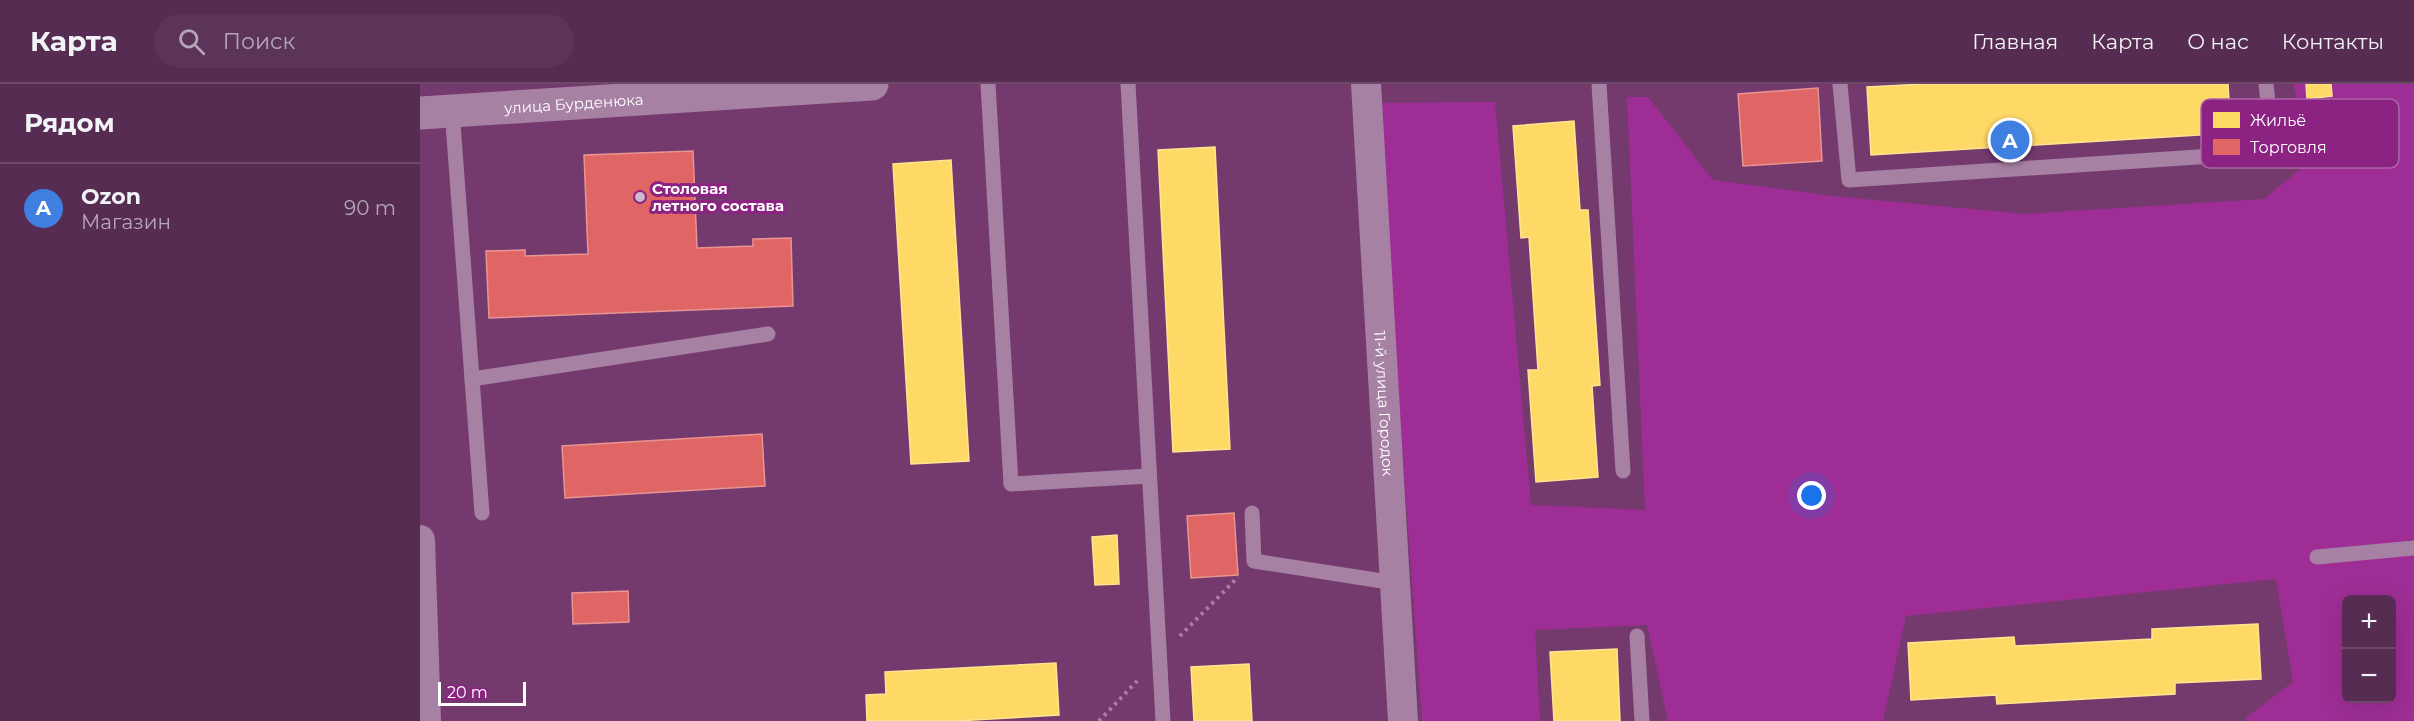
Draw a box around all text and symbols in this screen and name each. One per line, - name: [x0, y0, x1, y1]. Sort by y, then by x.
- search box: [154, 14, 574, 68]
- text: Карта: [30, 24, 118, 58]
- icon: search: [175, 25, 208, 58]
- text: Поиск: [223, 28, 295, 55]
- text: Главная: [1972, 29, 2058, 54]
- text: Карта: [2091, 29, 2154, 54]
- text: О нас: [2187, 29, 2249, 54]
- text: Контакты: [2282, 29, 2384, 54]
- street label: улица Бурденюка: [502, 89, 644, 117]
- legend: [2201, 99, 2399, 168]
- text: Рядом: [24, 107, 115, 139]
- text: Жильё: [2250, 111, 2306, 130]
- pin: A: [1990, 118, 2030, 162]
- text: Торговля: [2250, 138, 2327, 157]
- place label: Столовая летного состава: [652, 179, 784, 215]
- text: Ozon: [81, 183, 141, 210]
- marker: Столовая летного состава: [633, 190, 647, 204]
- text: A: [36, 196, 51, 220]
- text: 90 m: [344, 196, 396, 220]
- text: Магазин: [81, 210, 171, 234]
- street label: 11-й улица Городок: [1371, 330, 1398, 477]
- your location: [1797, 481, 1826, 510]
- map controls: [2342, 595, 2396, 703]
- button: +: [2342, 595, 2396, 649]
- button: −: [2342, 649, 2396, 703]
- scale bar: [438, 679, 526, 706]
- text: 20 m: [447, 683, 488, 702]

